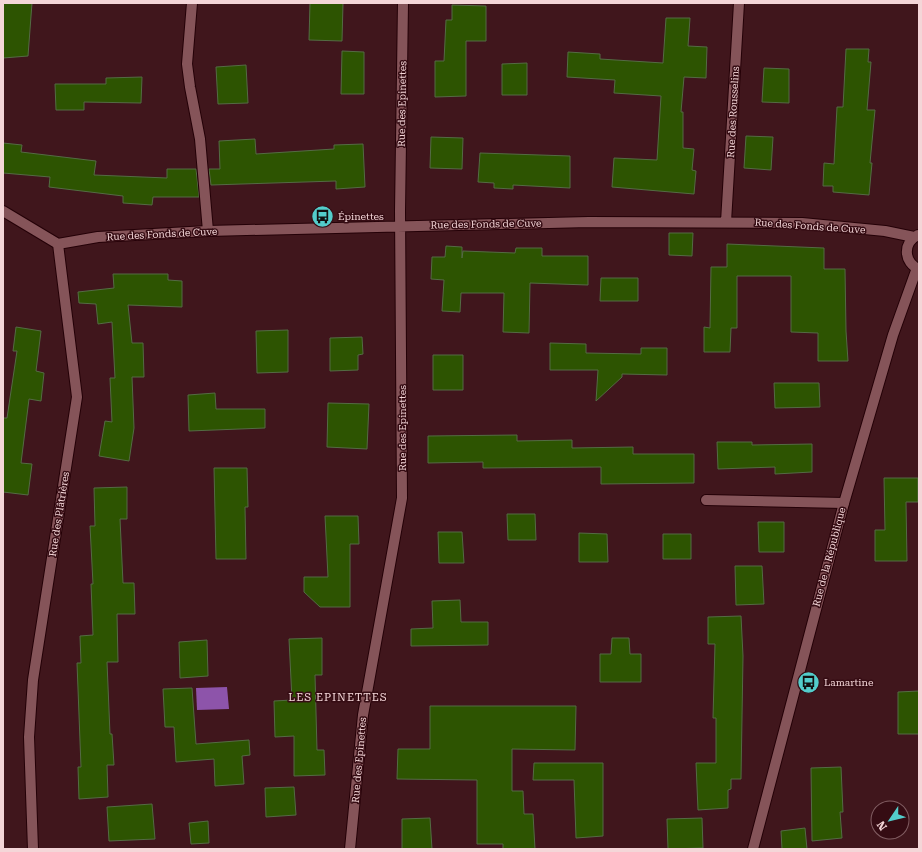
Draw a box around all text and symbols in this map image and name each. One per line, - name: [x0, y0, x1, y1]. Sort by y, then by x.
- street label: Rue des Epinettes: [396, 61, 408, 147]
- street label: Rue des Rousselins: [725, 66, 741, 158]
- bus stop icon: Épinettes: [310, 203, 336, 229]
- place label: Épinettes: [338, 211, 384, 222]
- street label: Rue des Fonds de Cuve: [754, 217, 866, 235]
- street label: Rue des Fonds de Cuve: [430, 218, 542, 230]
- street label: Rue des Fonds de Cuve: [106, 226, 218, 242]
- street label: Rue des Epinettes: [397, 385, 408, 471]
- street label: Rue des Plâtrières: [47, 471, 71, 557]
- street label: Rue de la République: [810, 506, 848, 608]
- bus stop icon: Lamartine: [795, 669, 821, 695]
- place label: Lamartine: [824, 677, 874, 688]
- district label: LES EPINETTES: [288, 691, 388, 704]
- street label: Rue des Epinettes: [350, 716, 368, 803]
- north arrow: [870, 800, 910, 840]
- text: N: [874, 818, 890, 833]

